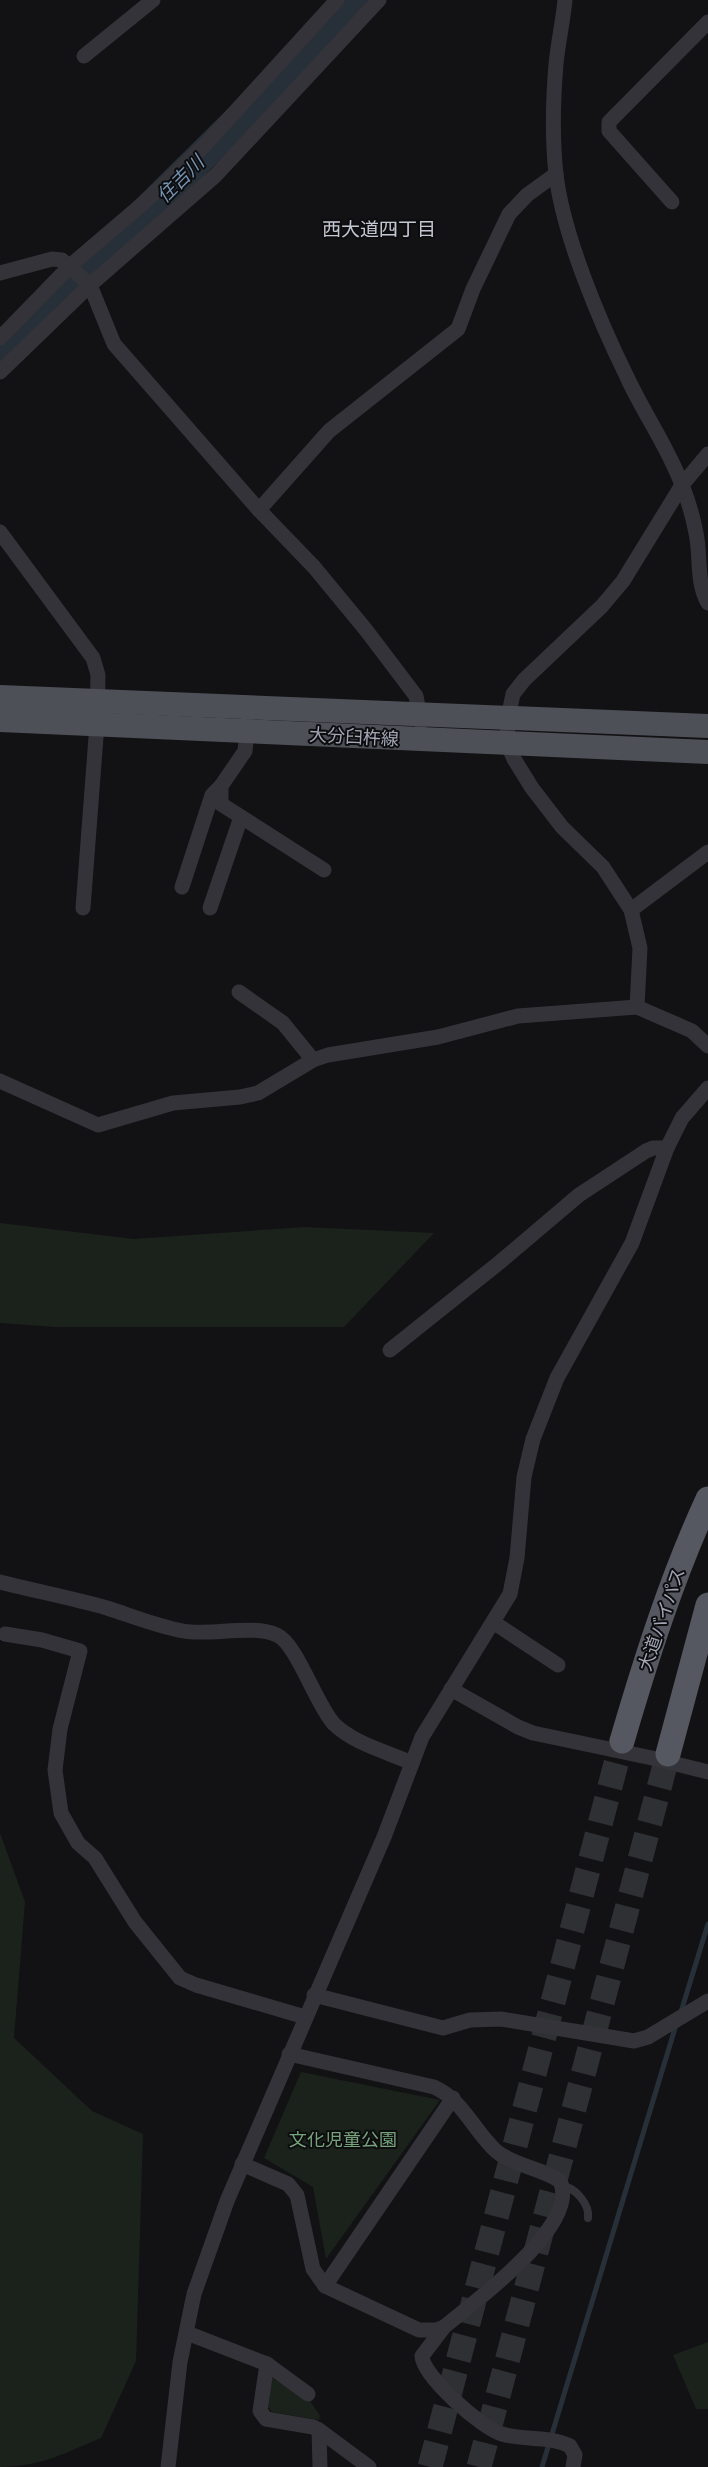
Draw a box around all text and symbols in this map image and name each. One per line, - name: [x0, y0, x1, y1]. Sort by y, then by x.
- water label: 住吉川: [151, 148, 211, 208]
- district label: 西大道四丁目: [322, 216, 436, 242]
- street label: 大分臼杵線: [308, 722, 400, 750]
- street label: 大道バイパス: [632, 1564, 690, 1674]
- park label: 文化児童公園: [289, 2127, 397, 2151]

